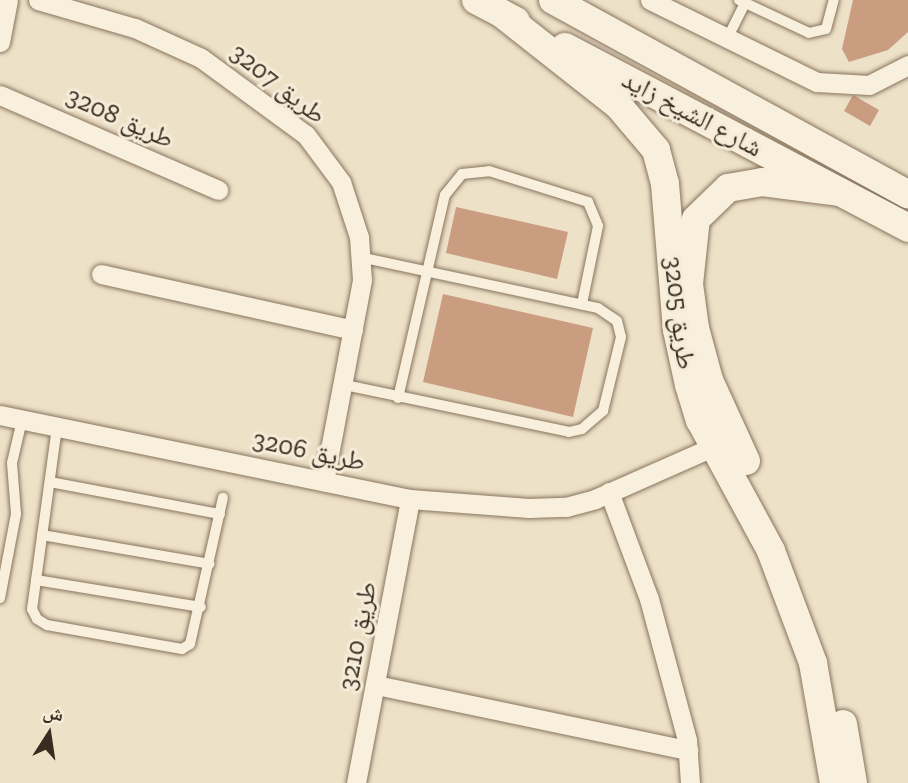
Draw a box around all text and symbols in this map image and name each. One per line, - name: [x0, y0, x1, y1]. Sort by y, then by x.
- street label: طريق 3207: [224, 37, 332, 131]
- street label: شارع الشيخ زايد: [617, 64, 767, 164]
- street label: طريق 3208: [61, 81, 179, 155]
- street label: طريق 3205: [657, 255, 701, 371]
- street label: طريق 3206: [250, 424, 368, 478]
- street label: طريق 3210: [332, 579, 384, 693]
- north arrow: [14, 699, 84, 769]
- text: ش: [41, 700, 66, 726]

